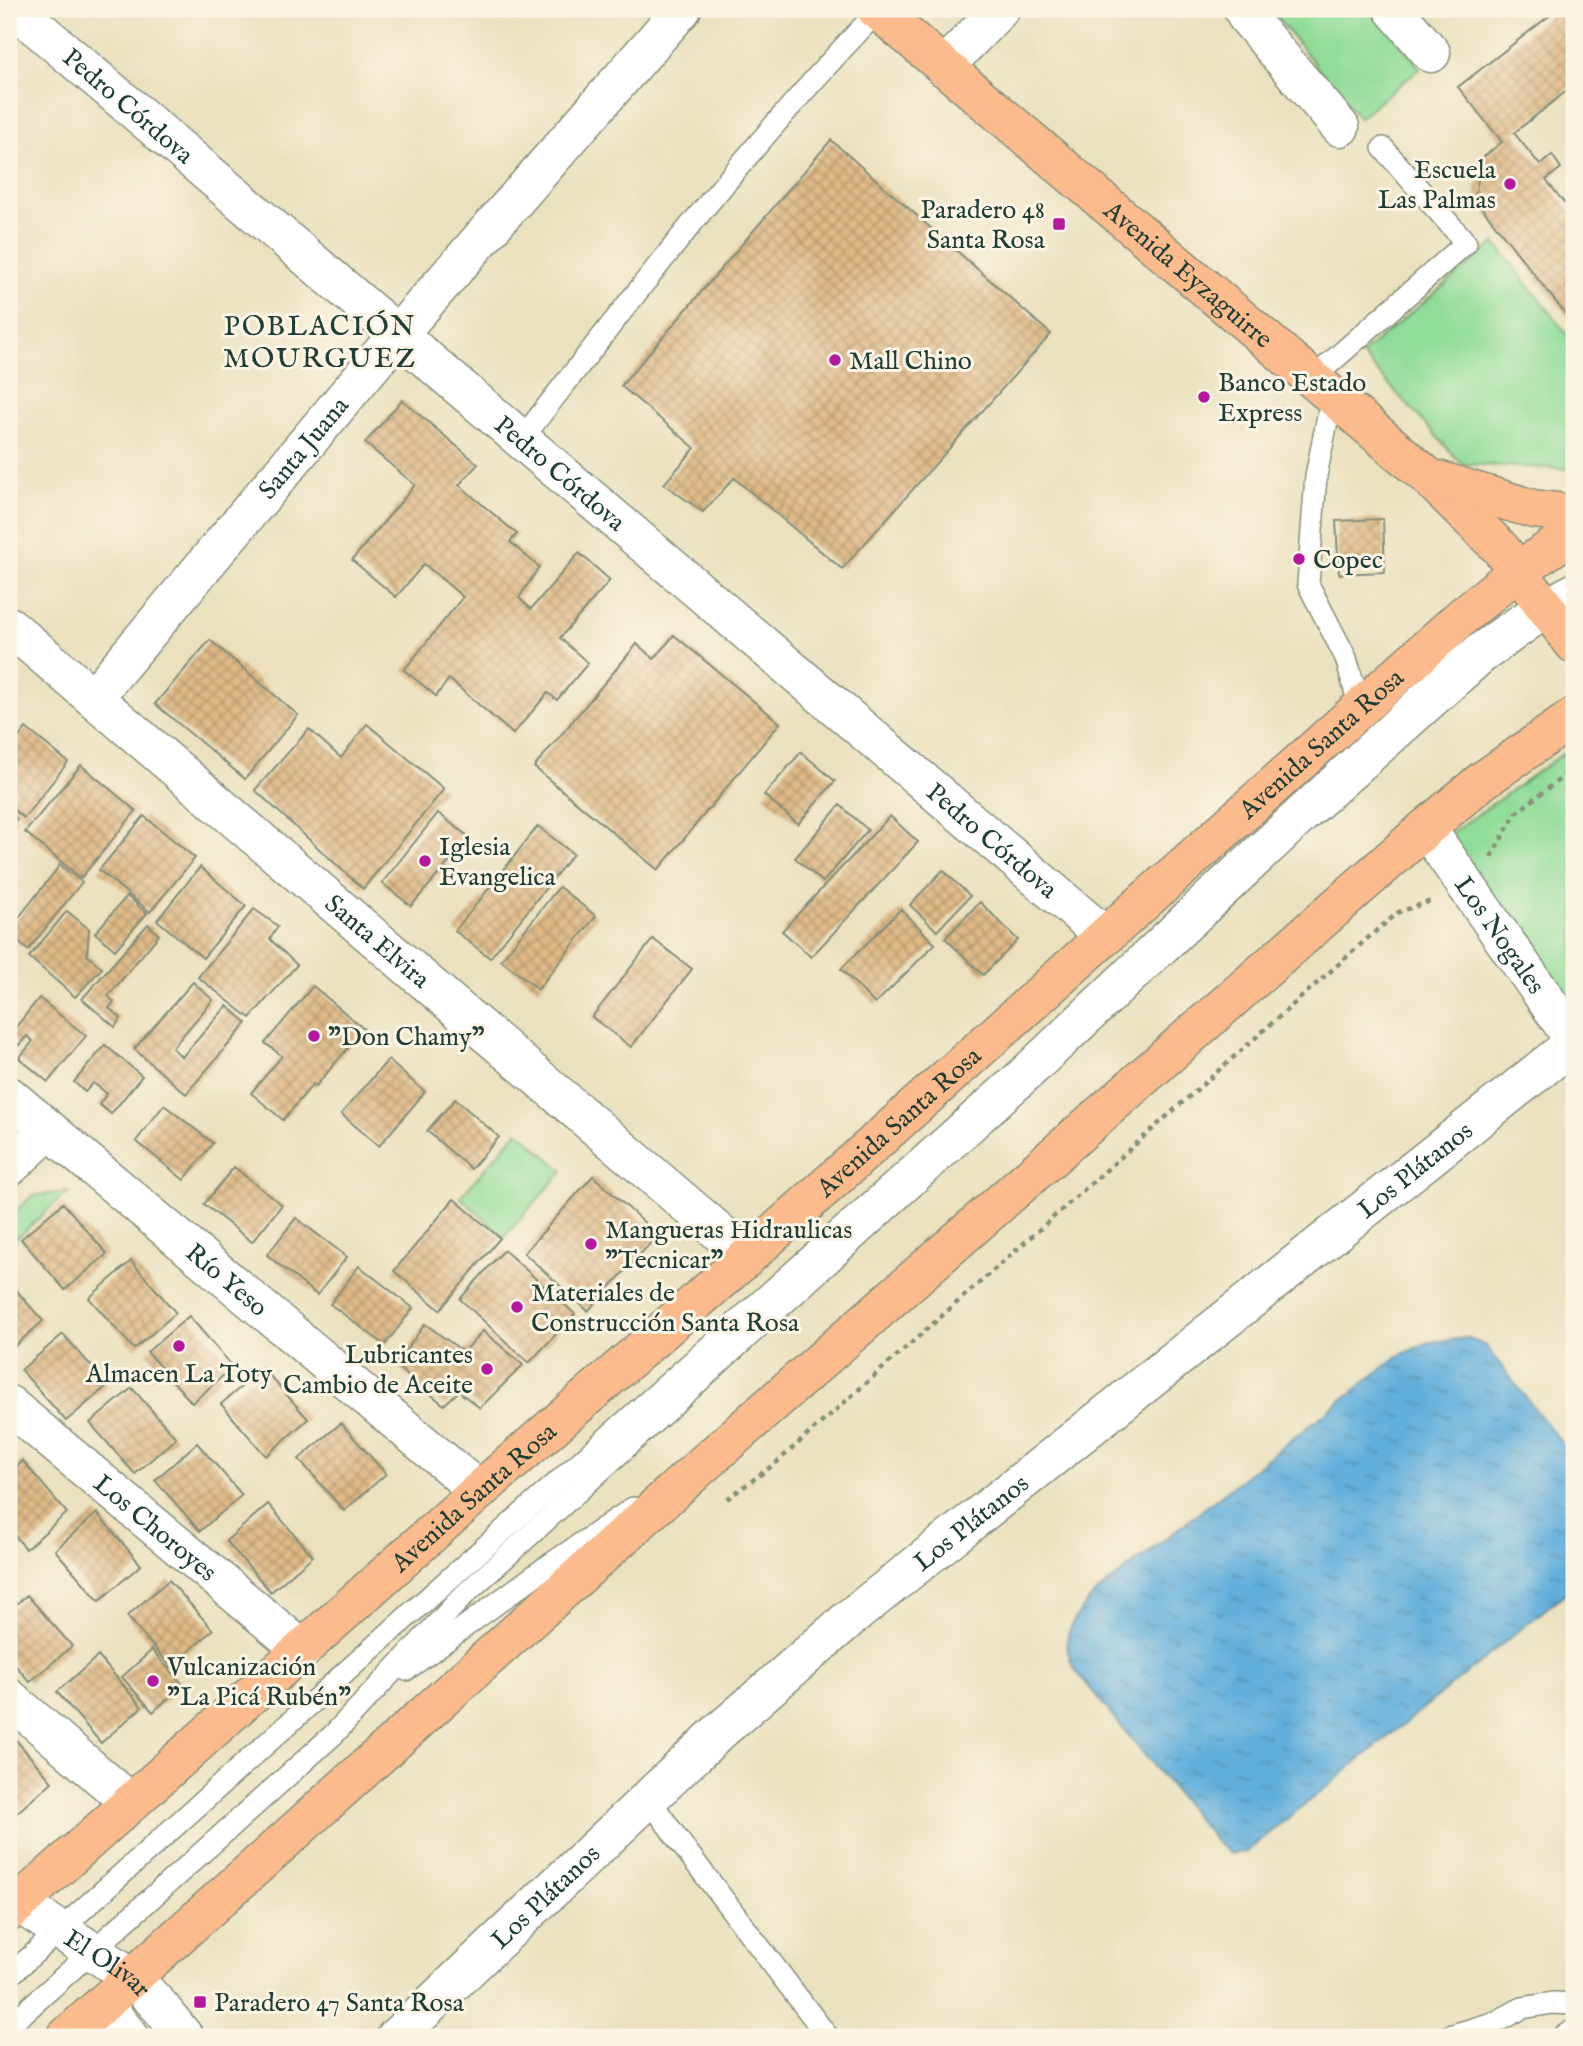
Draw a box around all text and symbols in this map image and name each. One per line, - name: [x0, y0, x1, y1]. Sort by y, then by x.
- street label: Pedro Córdova: [55, 42, 201, 172]
- place label: Escuela Las Palmas: [1378, 154, 1497, 217]
- marker: Escuela Las Palmas: [1502, 176, 1518, 192]
- place label: Paradero 48 Santa Rosa: [920, 194, 1046, 257]
- street label: Avenida Eyzaguirre: [1096, 194, 1279, 356]
- marker: Paradero 48 Santa Rosa: [1051, 216, 1067, 232]
- district label: POBLACIÓN MOURGUEZ: [223, 310, 417, 377]
- place label: Mall Chino: [849, 345, 972, 378]
- marker: Mall Chino: [827, 352, 843, 368]
- place label: Banco Estado Express: [1218, 367, 1366, 430]
- marker: Banco Estado Express: [1196, 389, 1212, 405]
- street label: Santa Juana: [252, 390, 357, 506]
- street label: Pedro Córdova: [487, 409, 632, 540]
- place label: Copec: [1313, 544, 1383, 577]
- marker: Copec: [1291, 551, 1307, 567]
- street label: Avenida Santa Rosa: [1232, 661, 1412, 827]
- street label: Pedro Córdova: [919, 776, 1064, 907]
- place label: Iglesia Evangelica: [439, 831, 557, 894]
- marker: Iglesia Evangelica: [417, 853, 433, 869]
- street label: Los Nogales: [1446, 870, 1552, 1001]
- street label: Santa Elvira: [317, 888, 437, 997]
- place label: "Don Chamy": [328, 1021, 485, 1054]
- marker: "Don Chamy": [306, 1028, 322, 1044]
- street label: Avenida Santa Rosa: [809, 1040, 989, 1206]
- street label: Los Plátanos: [1351, 1115, 1480, 1227]
- place label: Mangueras Hidraulicas "Tecnicar": [605, 1214, 852, 1277]
- marker: Mangueras Hidraulicas "Tecnicar": [583, 1236, 599, 1252]
- street label: Río Yeso: [178, 1237, 274, 1324]
- place label: Materiales de Construcción Santa Rosa: [531, 1277, 800, 1340]
- marker: Materiales de Construcción Santa Rosa: [509, 1299, 525, 1315]
- marker: Almacen La Toty: [171, 1338, 187, 1354]
- place label: Lubricantes Cambio de Aceite: [283, 1339, 473, 1402]
- place label: Almacen La Toty: [85, 1358, 272, 1391]
- marker: Lubricantes Cambio de Aceite: [479, 1361, 495, 1377]
- street label: Avenida Santa Rosa: [384, 1415, 565, 1581]
- street label: Los Choroyes: [86, 1467, 223, 1589]
- street label: Los Plátanos: [907, 1467, 1036, 1579]
- place label: Vulcanización "La Picá Rubén": [166, 1651, 351, 1714]
- marker: Vulcanización "La Picá Rubén": [145, 1673, 161, 1689]
- street label: Los Plátanos: [484, 1838, 608, 1957]
- street label: El Olivar: [57, 1922, 158, 2005]
- place label: Paradero 47 Santa Rosa: [214, 1987, 465, 2020]
- marker: Paradero 47 Santa Rosa: [192, 1994, 208, 2010]

